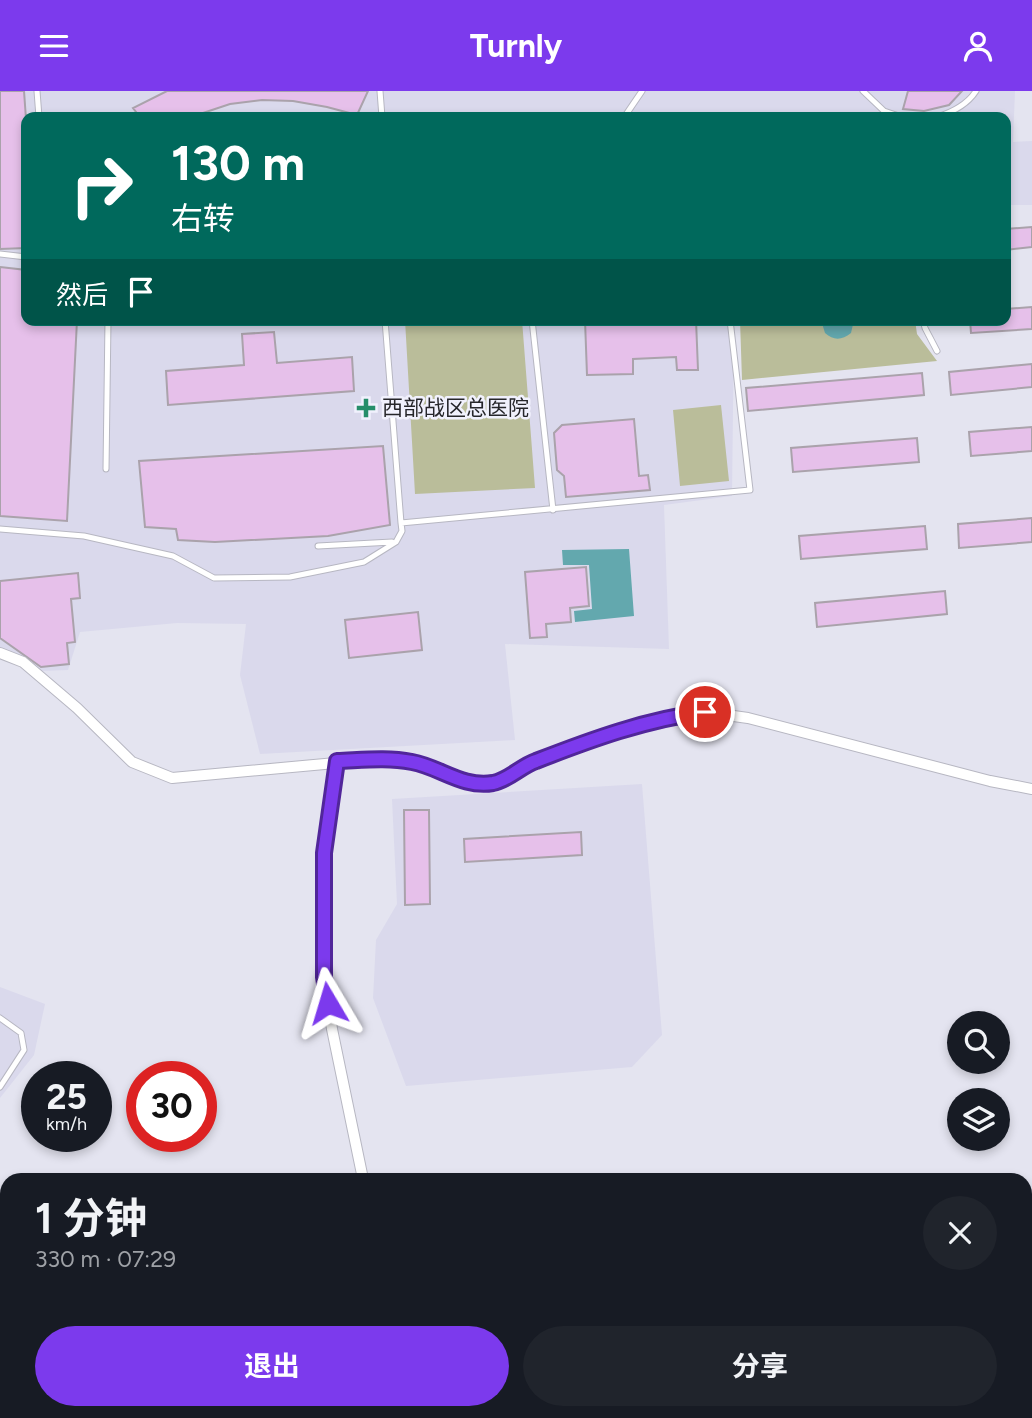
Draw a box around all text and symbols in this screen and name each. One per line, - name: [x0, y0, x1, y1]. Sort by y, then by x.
- icon: menu: [35, 27, 73, 65]
- text: Turnly: [470, 27, 562, 65]
- icon: person: [959, 27, 997, 65]
- text: 130 m: [171, 133, 305, 192]
- icon: right: [56, 140, 147, 231]
- text: 右转: [171, 200, 235, 238]
- icon: arrive: [122, 273, 160, 311]
- text: 然后: [56, 279, 108, 311]
- place label: 西部战区总医院: [382, 395, 529, 420]
- marker: 西部战区总医院: [356, 398, 376, 418]
- pin: [675, 682, 735, 742]
- icon: arrive: [686, 693, 724, 731]
- position arrow: [291, 966, 365, 1040]
- map controls: [947, 1011, 1010, 1151]
- button: search: [947, 1011, 1010, 1074]
- speed limit sign: 30: [126, 1061, 217, 1152]
- text: 25: [46, 1076, 87, 1118]
- button: layers: [947, 1088, 1010, 1151]
- text: km/h: [46, 1113, 87, 1135]
- text: 1 分钟: [35, 1193, 147, 1244]
- button: close: [923, 1196, 997, 1270]
- text: 330 m · 07:29: [35, 1245, 176, 1273]
- button: 退出: [35, 1326, 509, 1406]
- button: 分享: [523, 1326, 997, 1406]

